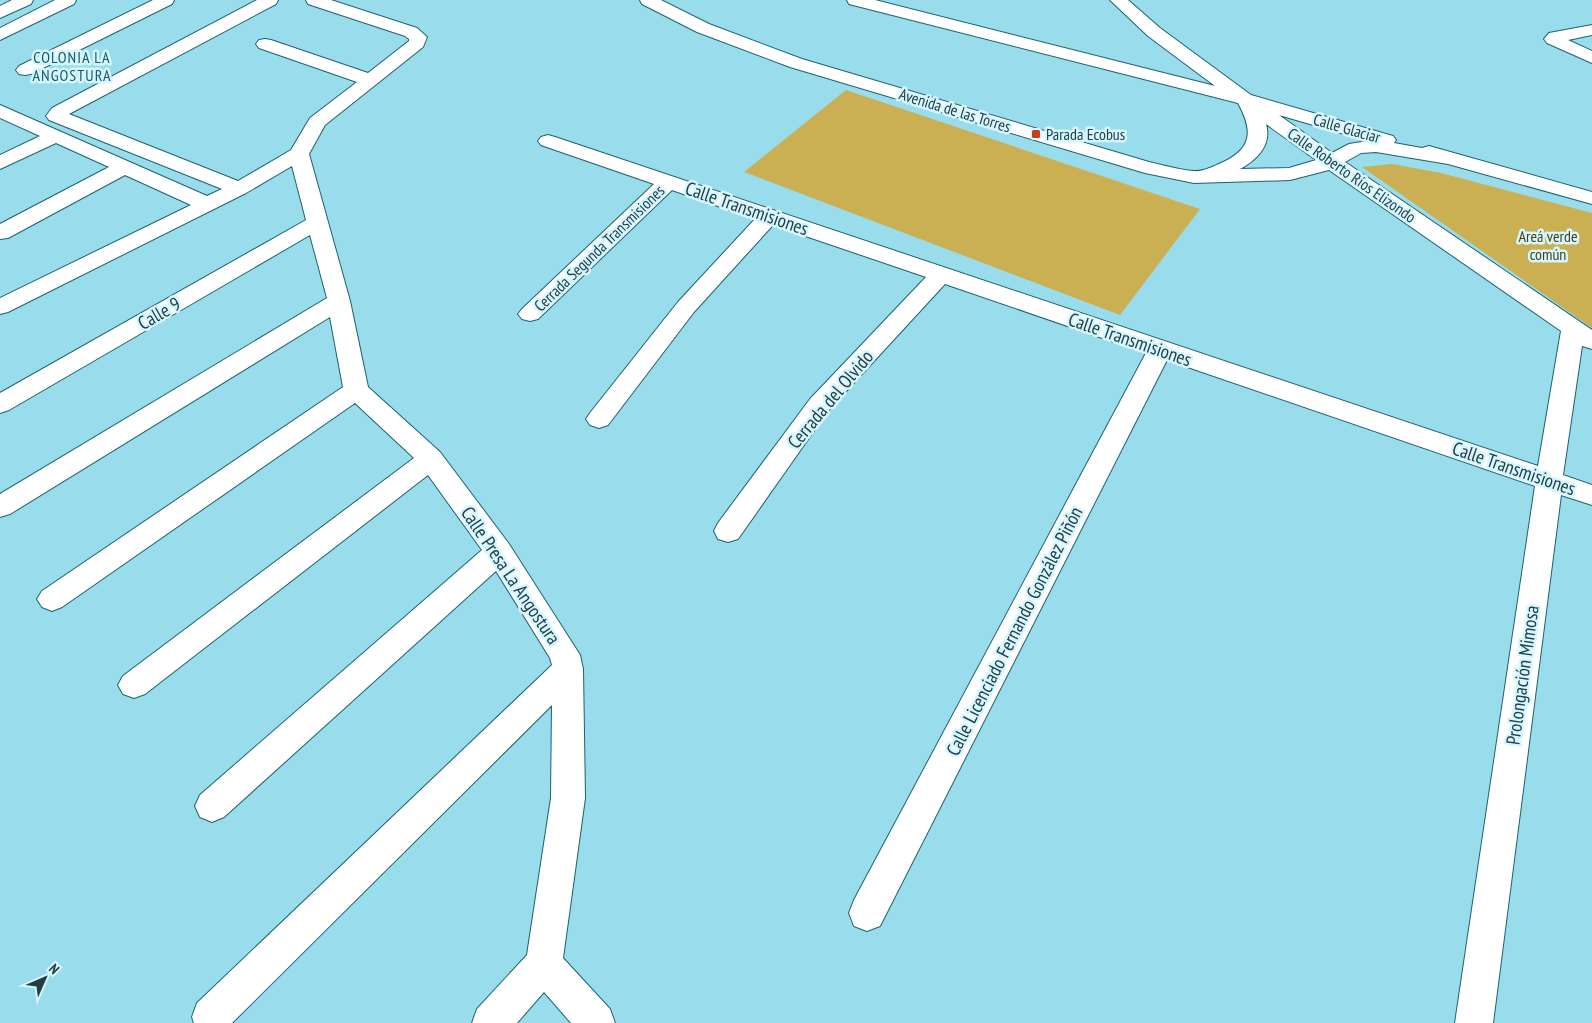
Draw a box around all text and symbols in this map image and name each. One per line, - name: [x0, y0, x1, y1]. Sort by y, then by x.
- district label: COLONIA LA ANGOSTURA: [32, 47, 112, 85]
- street label: Avenida de las Torres: [897, 84, 1013, 136]
- street label: Calle Glaciar: [1311, 109, 1383, 147]
- street label: Calle Roberto Ríos Elizondo: [1284, 123, 1420, 227]
- place label: Parada Ecobus: [1046, 124, 1125, 144]
- marker: Parada Ecobus: [1030, 128, 1042, 140]
- street label: Calle Transmisiones: [682, 176, 812, 240]
- street label: Cerrada Segunda Transmisiones: [530, 181, 668, 315]
- park label: Areá verde común: [1518, 226, 1578, 264]
- street label: Calle 9: [133, 291, 185, 335]
- street label: Calle Transmisiones: [1065, 307, 1195, 371]
- street label: Cerrada del Olvido: [782, 345, 878, 453]
- street label: Calle Transmisiones: [1449, 436, 1579, 500]
- street label: Calle Presa La Angostura: [456, 502, 566, 648]
- street label: Calle Licenciado Fernando González Piñón: [941, 502, 1087, 760]
- street label: Prolongación Mimosa: [1500, 604, 1544, 746]
- north arrow: [20, 953, 70, 1003]
- text: N: [45, 960, 63, 978]

